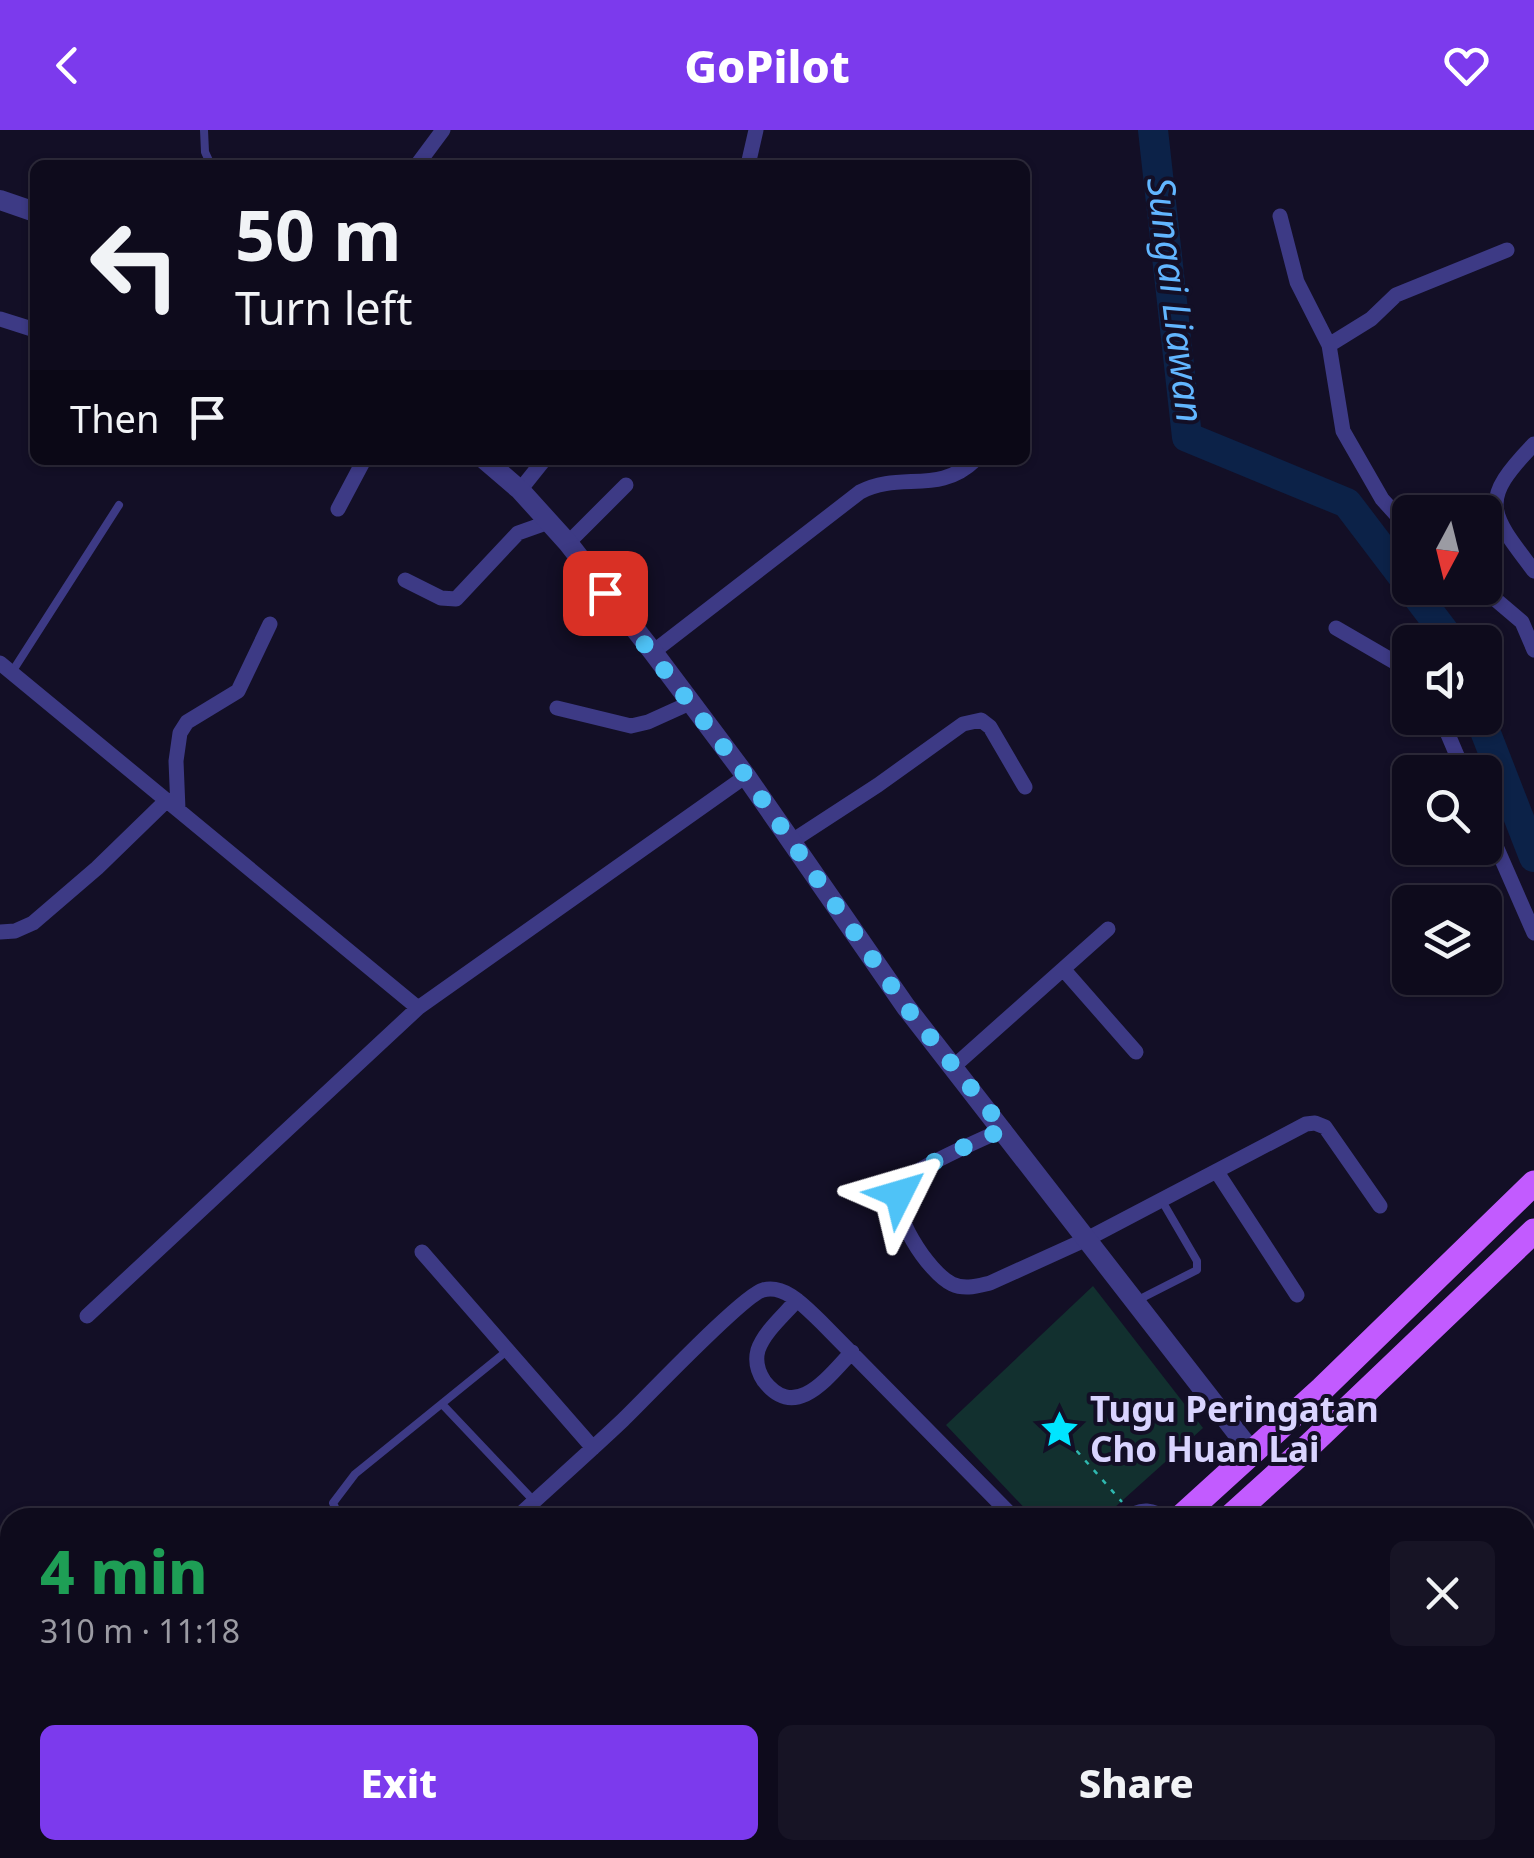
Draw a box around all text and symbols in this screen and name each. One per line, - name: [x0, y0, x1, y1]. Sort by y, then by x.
- text: GoPilot: [684, 35, 850, 96]
- icon: back: [40, 38, 95, 93]
- icon: heart: [1439, 38, 1494, 93]
- water label: Sungai Liawan: [1136, 174, 1218, 426]
- text: 50 m: [235, 186, 402, 282]
- icon: left: [70, 200, 200, 330]
- text: Turn left: [235, 277, 412, 338]
- icon: arrive: [180, 390, 235, 445]
- text: Then: [70, 392, 160, 444]
- north arrow: [1392, 495, 1502, 605]
- map controls: [1392, 495, 1502, 995]
- pin: [563, 551, 648, 636]
- icon: arrive: [578, 566, 633, 621]
- button: sound: [1392, 625, 1502, 735]
- button: search: [1392, 755, 1502, 865]
- button: layers: [1392, 885, 1502, 995]
- position arrow: [847, 1142, 951, 1246]
- place label: Tugu Peringatan Cho Huan Lai: [1090, 1385, 1379, 1472]
- place icon: Tugu Peringatan Cho Huan Lai: [1039, 1409, 1081, 1451]
- text: 4 min: [40, 1530, 208, 1612]
- button: close: [1390, 1541, 1495, 1646]
- text: 310 m · 11:18: [40, 1609, 240, 1652]
- button: Exit: [40, 1725, 758, 1840]
- button: Share: [778, 1725, 1495, 1840]

